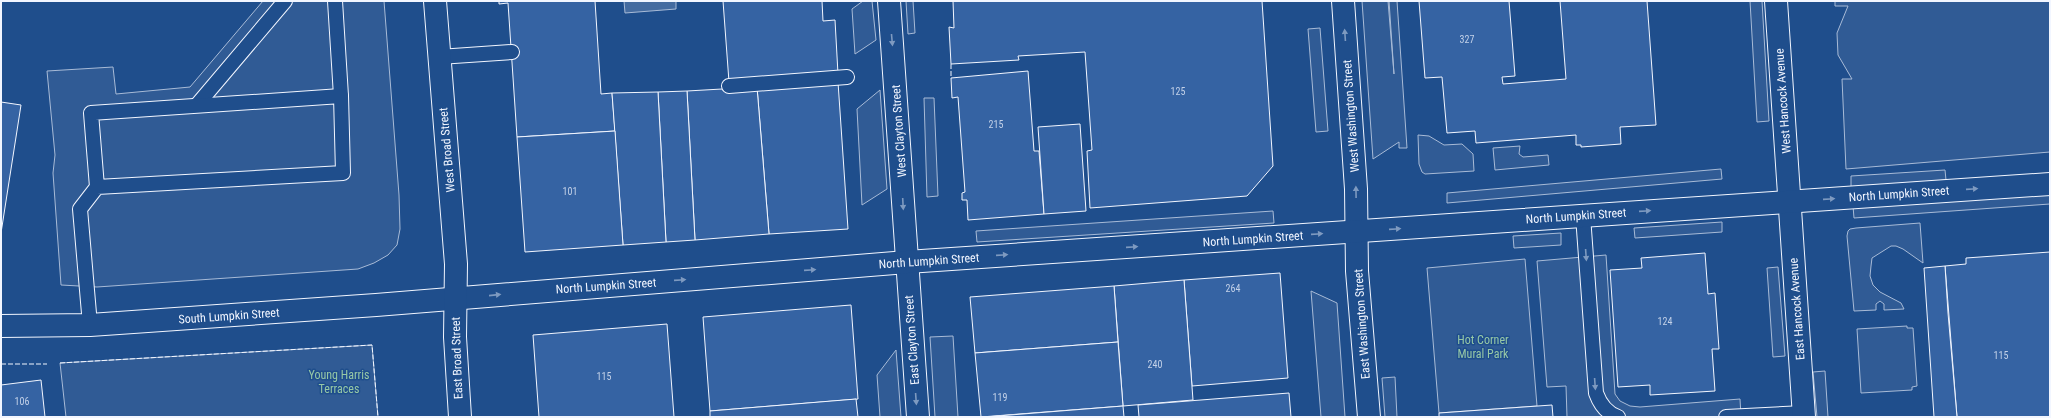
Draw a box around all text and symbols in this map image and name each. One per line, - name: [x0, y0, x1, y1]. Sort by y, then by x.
- one-way arrow: [1342, 29, 1349, 41]
- one-way arrow: [889, 34, 895, 46]
- house number: 327: [1460, 34, 1474, 45]
- street label: West Hancock Avenue: [1772, 48, 1794, 154]
- street label: West Washington Street: [1340, 59, 1362, 173]
- street label: West Clayton Street: [889, 84, 909, 178]
- house number: 125: [1171, 86, 1185, 97]
- street label: West Broad Street: [436, 107, 458, 193]
- house number: 215: [989, 119, 1003, 130]
- street label: North Lumpkin Street: [1848, 183, 1950, 204]
- one-way arrow: [1353, 185, 1359, 198]
- house number: 101: [563, 186, 577, 197]
- one-way arrow: [1966, 186, 1979, 192]
- one-way arrow: [1823, 195, 1835, 202]
- one-way arrow: [900, 198, 907, 210]
- street label: North Lumpkin Street: [1525, 205, 1627, 226]
- one-way arrow: [1639, 208, 1651, 215]
- one-way arrow: [1389, 225, 1401, 232]
- street label: North Lumpkin Street: [1202, 228, 1304, 249]
- one-way arrow: [1311, 231, 1323, 238]
- one-way arrow: [1126, 243, 1138, 250]
- one-way arrow: [1583, 249, 1590, 261]
- street label: North Lumpkin Street: [878, 250, 980, 271]
- one-way arrow: [996, 252, 1008, 259]
- street label: East Hancock Avenue: [1786, 257, 1808, 361]
- one-way arrow: [804, 267, 816, 274]
- street label: East Washington Street: [1351, 268, 1373, 379]
- street label: North Lumpkin Street: [555, 275, 657, 296]
- one-way arrow: [674, 277, 686, 283]
- house number: 264: [1226, 283, 1240, 294]
- one-way arrow: [489, 292, 501, 298]
- street label: East Clayton Street: [902, 294, 922, 385]
- street label: South Lumpkin Street: [178, 305, 280, 327]
- street label: East Broad Street: [449, 316, 465, 399]
- house number: 124: [1658, 316, 1672, 327]
- park label: Hot Corner Mural Park: [1457, 333, 1509, 361]
- house number: 115: [1994, 350, 2008, 361]
- house number: 240: [1148, 359, 1162, 370]
- park label: Young Harris Terraces: [309, 368, 369, 396]
- house number: 115: [597, 371, 611, 382]
- one-way arrow: [1592, 378, 1599, 390]
- house number: 119: [993, 392, 1007, 403]
- one-way arrow: [913, 393, 920, 405]
- house number: 106: [15, 396, 29, 407]

